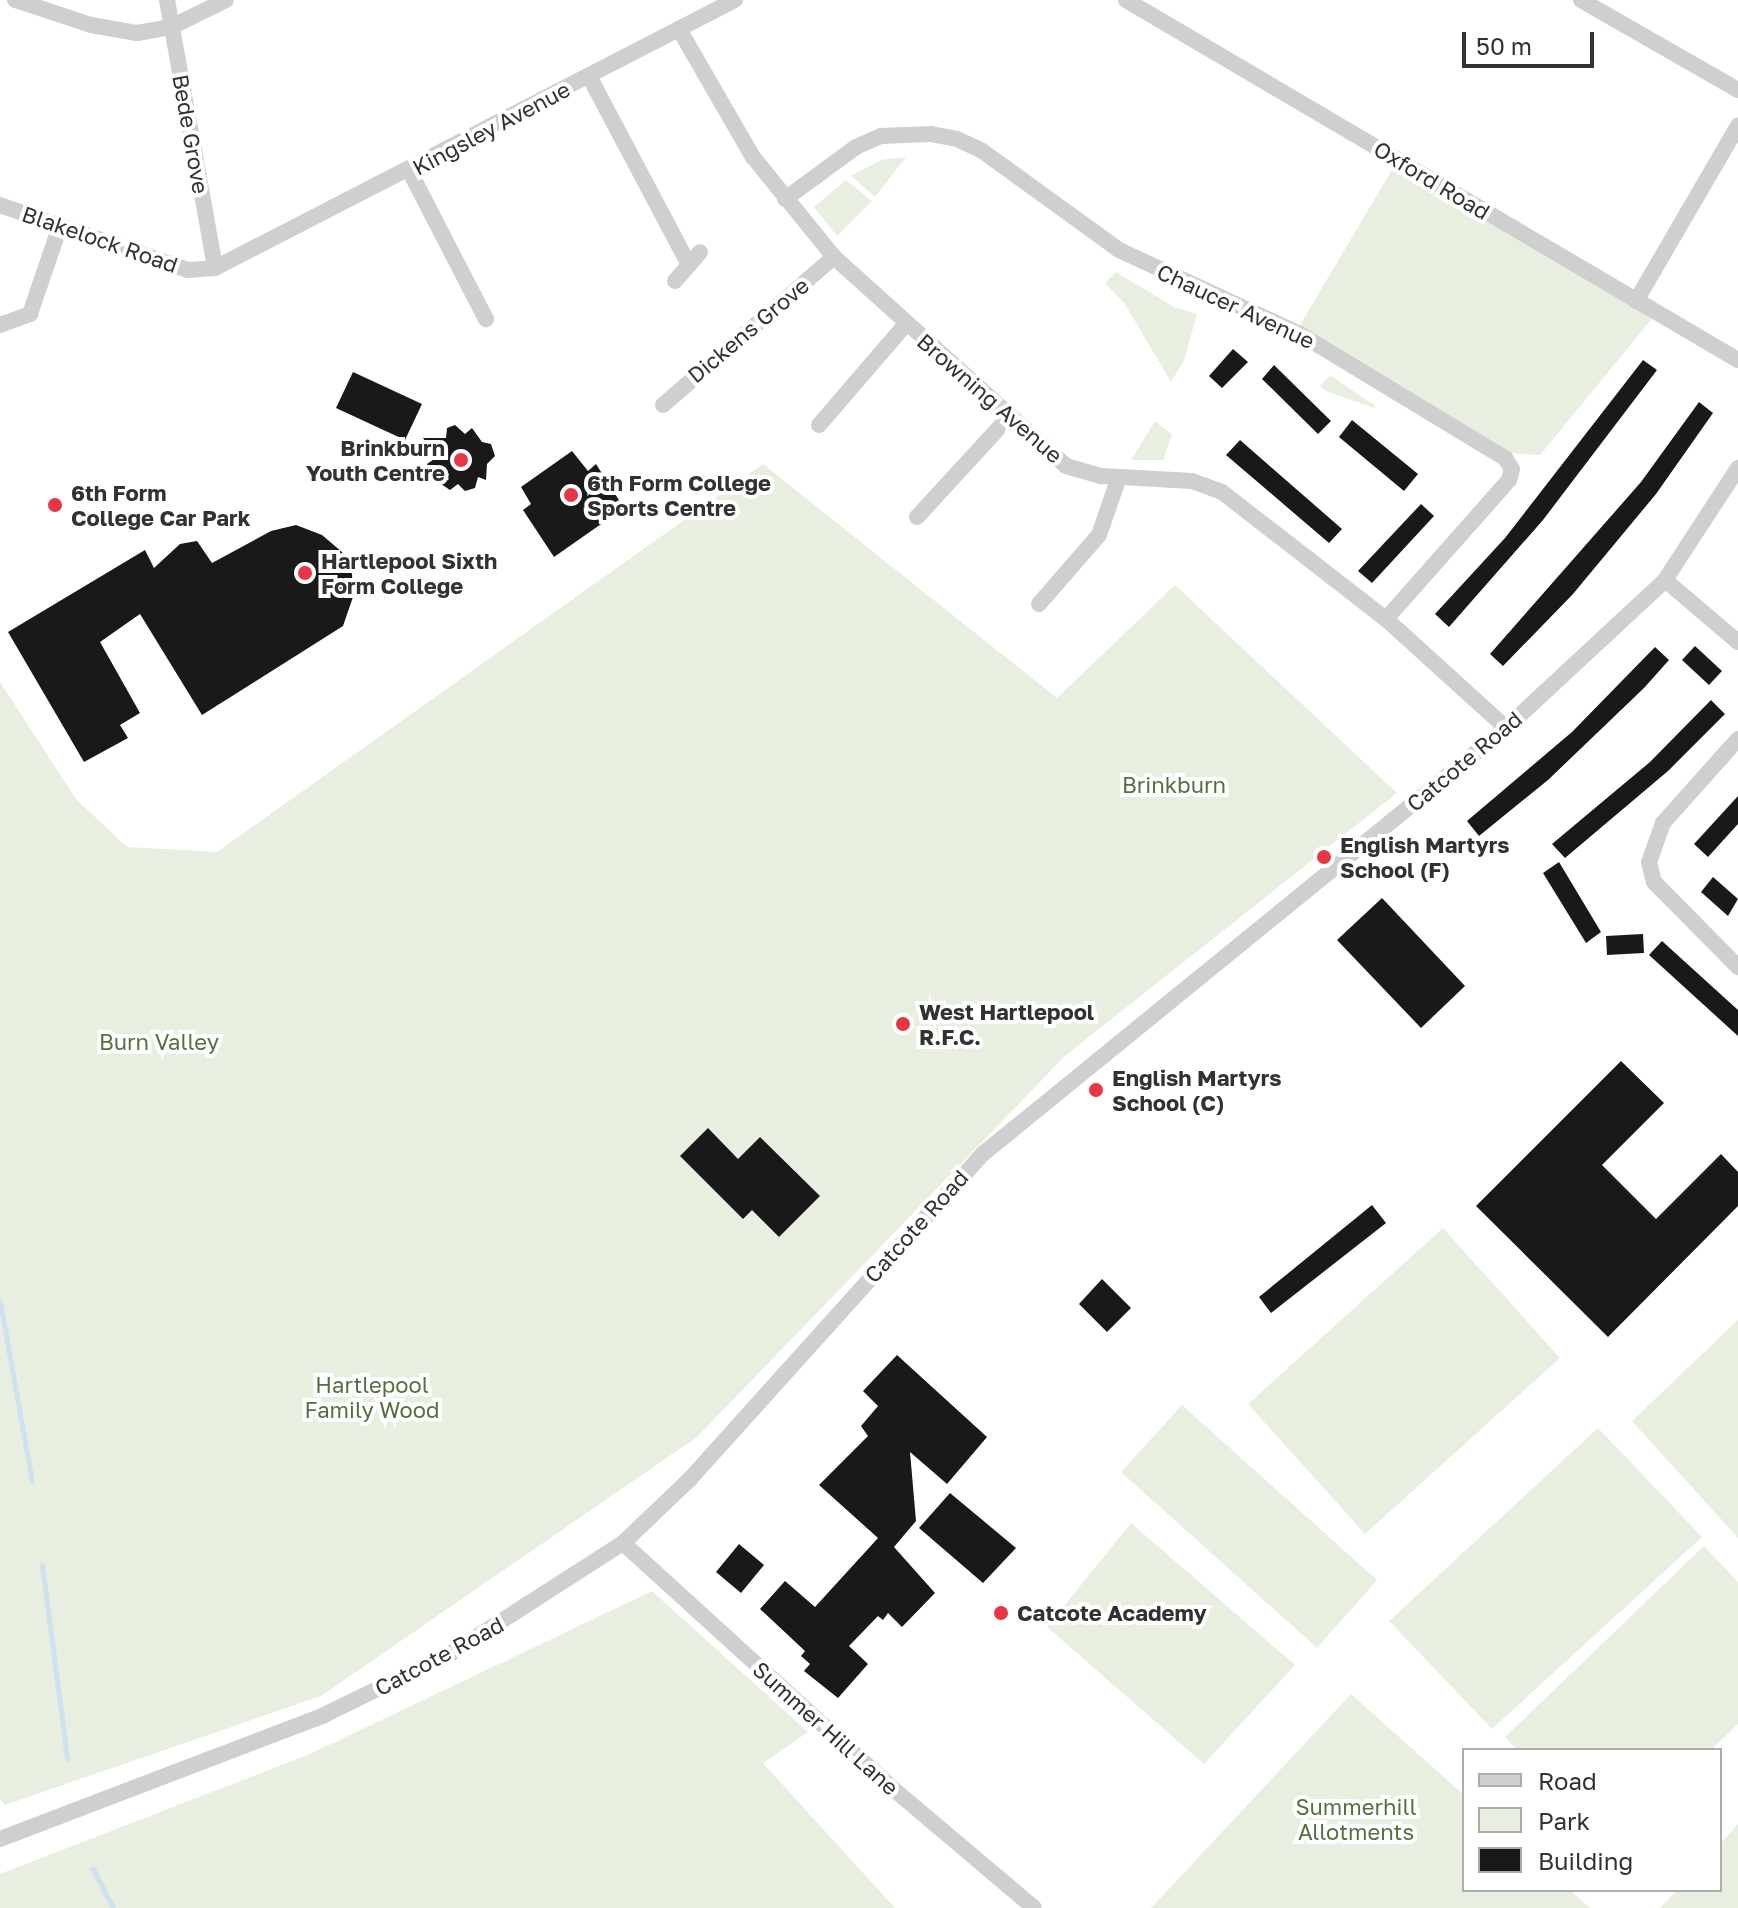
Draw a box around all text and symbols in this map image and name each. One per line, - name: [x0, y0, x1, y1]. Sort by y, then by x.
- scale bar: [1466, 16, 1598, 66]
- text: 50 m: [1476, 31, 1532, 60]
- street label: Bede Grove: [168, 72, 214, 196]
- street label: Kingsley Avenue: [408, 75, 574, 181]
- street label: Oxford Road: [1369, 135, 1495, 225]
- street label: Blakelock Road: [19, 200, 181, 278]
- street label: Chaucer Avenue: [1153, 258, 1319, 354]
- street label: Dickens Grove: [682, 272, 814, 388]
- street label: Browning Avenue: [912, 328, 1068, 468]
- place label: Brinkburn Youth Centre: [306, 434, 445, 486]
- marker: Brinkburn Youth Centre: [452, 451, 470, 469]
- place label: 6th Form College Sports Centre: [587, 469, 771, 520]
- place label: 6th Form College Car Park: [71, 479, 250, 530]
- marker: 6th Form College Sports Centre: [562, 486, 580, 504]
- marker: 6th Form College Car Park: [46, 496, 64, 514]
- place label: Hartlepool Sixth Form College: [321, 547, 497, 598]
- marker: Hartlepool Sixth Form College: [296, 564, 314, 582]
- street label: Catcote Road: [1401, 705, 1527, 817]
- park label: Brinkburn: [1122, 772, 1226, 798]
- place label: English Martyrs School (F): [1340, 831, 1510, 882]
- marker: English Martyrs School (F): [1315, 848, 1333, 866]
- place label: West Hartlepool R.F.C.: [919, 998, 1094, 1050]
- marker: West Hartlepool R.F.C.: [894, 1015, 912, 1033]
- park label: Burn Valley: [99, 1029, 219, 1055]
- place label: English Martyrs School (C): [1112, 1064, 1282, 1116]
- marker: English Martyrs School (C): [1087, 1081, 1105, 1099]
- street label: Catcote Road: [859, 1164, 973, 1288]
- park label: Hartlepool Family Wood: [304, 1371, 440, 1422]
- place label: Catcote Academy: [1017, 1600, 1207, 1626]
- marker: Catcote Academy: [992, 1604, 1010, 1622]
- street label: Catcote Road: [370, 1611, 508, 1701]
- street label: Summer Hill Lane: [748, 1656, 904, 1800]
- legend: [1462, 1748, 1722, 1892]
- text: Road: [1538, 1766, 1597, 1795]
- park label: Summerhill Allotments: [1295, 1793, 1417, 1844]
- text: Park: [1538, 1806, 1590, 1835]
- text: Building: [1538, 1846, 1633, 1875]

